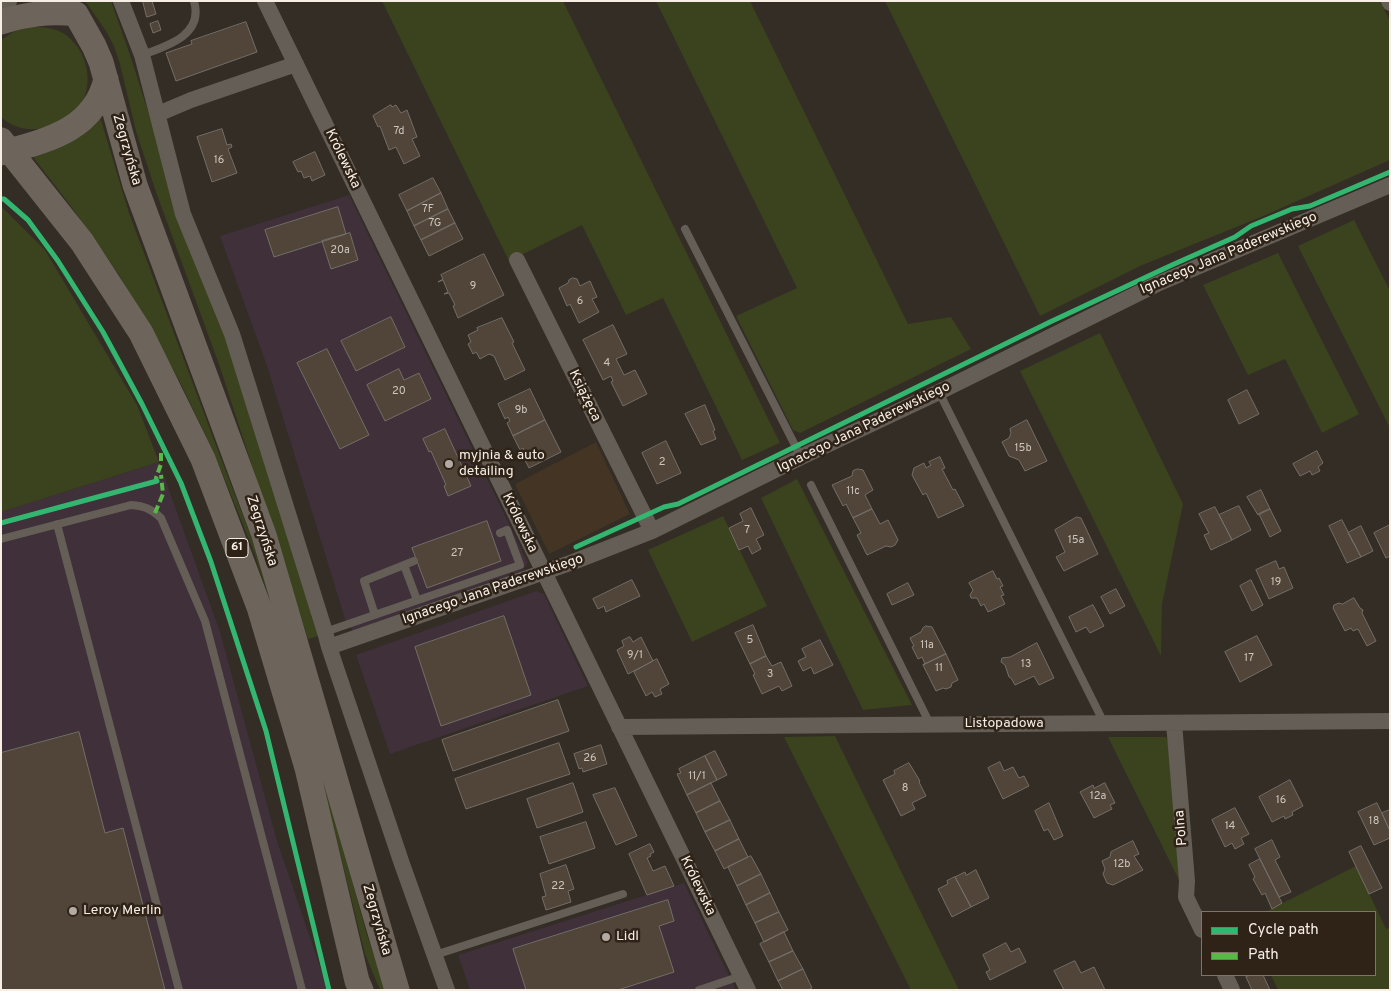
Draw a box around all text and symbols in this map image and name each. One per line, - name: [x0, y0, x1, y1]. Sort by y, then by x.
- street label: Zegrzyńska: [108, 112, 144, 188]
- house number: 7d: [394, 125, 404, 139]
- street label: Królewska: [320, 126, 364, 192]
- house number: 16: [214, 154, 224, 168]
- house number: 7F: [422, 203, 434, 217]
- street label: Ignacego Jana Paderewskiego: [1138, 209, 1320, 299]
- house number: 7G: [429, 217, 441, 231]
- house number: 20a: [330, 244, 350, 258]
- house number: 9: [470, 280, 476, 294]
- house number: 6: [577, 295, 583, 309]
- house number: 4: [604, 357, 610, 371]
- street label: Książęca: [564, 367, 604, 425]
- street label: Ignacego Jana Paderewskiego: [775, 379, 953, 477]
- house number: 20: [392, 385, 406, 399]
- house number: 9b: [515, 404, 527, 418]
- house number: 15b: [1014, 442, 1032, 456]
- place label: myjnia & auto detailing: [459, 448, 545, 481]
- house number: 2: [659, 456, 665, 470]
- marker: myjnia & auto detailing: [443, 458, 455, 470]
- house number: 11c: [846, 485, 860, 499]
- street label: Królewska: [497, 490, 541, 556]
- street label: Zegrzyńska: [242, 494, 280, 568]
- house number: 7: [744, 524, 750, 538]
- house number: 15a: [1068, 534, 1084, 548]
- road number: 61: [226, 538, 248, 558]
- house number: 27: [451, 547, 463, 561]
- street label: Ignacego Jana Paderewskiego: [400, 551, 586, 629]
- house number: 19: [1271, 576, 1281, 590]
- house number: 5: [747, 634, 753, 648]
- house number: 11a: [920, 639, 934, 653]
- house number: 9/1: [627, 649, 643, 663]
- house number: 17: [1244, 652, 1254, 666]
- house number: 13: [1021, 658, 1031, 672]
- house number: 11: [935, 662, 943, 676]
- house number: 3: [767, 668, 773, 682]
- street label: Listopadowa: [964, 716, 1044, 732]
- house number: 26: [583, 752, 597, 766]
- house number: 11/1: [688, 770, 706, 784]
- house number: 8: [902, 782, 908, 796]
- house number: 12a: [1090, 790, 1106, 804]
- house number: 16: [1276, 794, 1286, 808]
- street label: Polna: [1172, 810, 1192, 846]
- house number: 18: [1369, 815, 1379, 829]
- house number: 14: [1225, 820, 1235, 834]
- street label: Królewska: [675, 853, 719, 919]
- house number: 12b: [1113, 858, 1131, 872]
- house number: 22: [551, 880, 565, 894]
- street label: Zegrzyńska: [358, 882, 394, 958]
- place label: Leroy Merlin: [83, 903, 161, 919]
- marker: Leroy Merlin: [67, 905, 79, 917]
- legend: [1201, 911, 1376, 976]
- text: Cycle path: [1248, 921, 1319, 940]
- place label: Lidl: [616, 929, 639, 945]
- marker: Lidl: [600, 931, 612, 943]
- text: Path: [1248, 946, 1279, 965]

